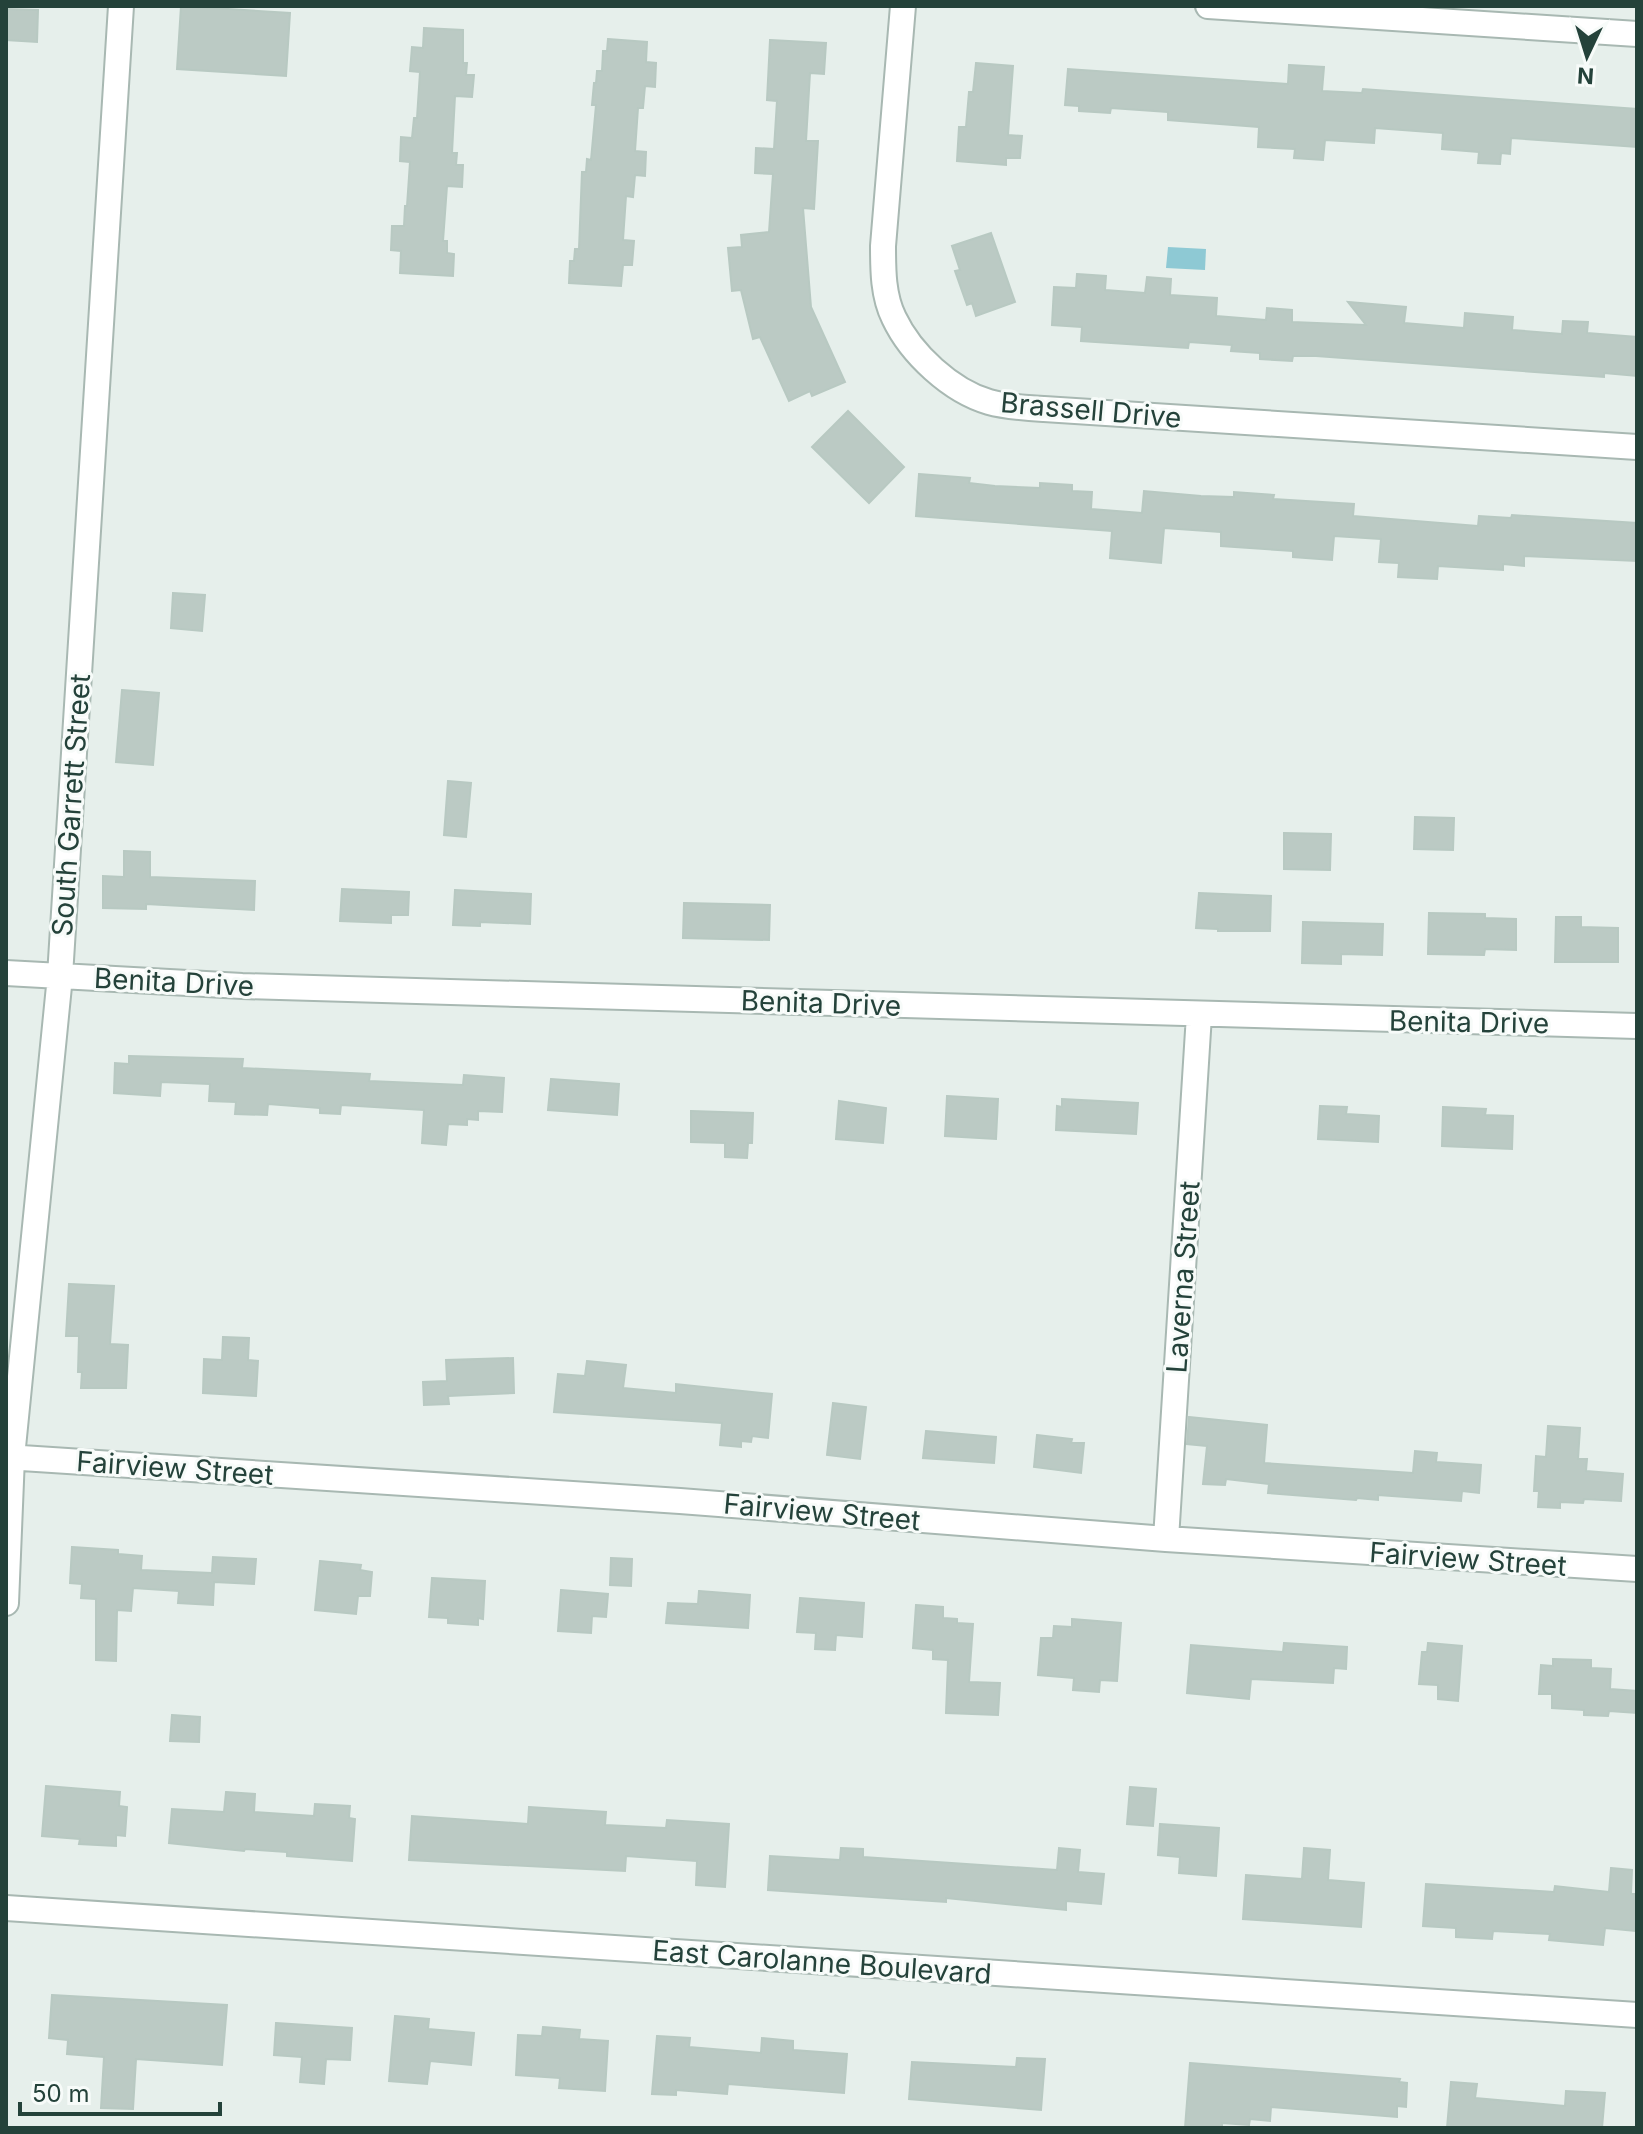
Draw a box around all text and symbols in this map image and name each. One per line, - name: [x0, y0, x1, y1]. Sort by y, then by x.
- north arrow: [1547, 16, 1627, 96]
- text: N: [1576, 62, 1595, 90]
- street label: Brassell Drive: [999, 385, 1183, 435]
- street label: South Garrett Street: [45, 672, 97, 938]
- street label: Benita Drive: [93, 961, 255, 1003]
- street label: Benita Drive: [740, 983, 902, 1023]
- street label: Benita Drive: [1389, 1004, 1549, 1040]
- street label: Laverna Street: [1159, 1180, 1207, 1374]
- street label: Fairview Street: [75, 1444, 275, 1492]
- street label: Fairview Street: [722, 1486, 922, 1538]
- street label: Fairview Street: [1368, 1535, 1568, 1583]
- street label: East Carolanne Boulevard: [651, 1933, 993, 1991]
- scale bar: [20, 2066, 220, 2116]
- text: 50 m: [32, 2079, 90, 2108]

